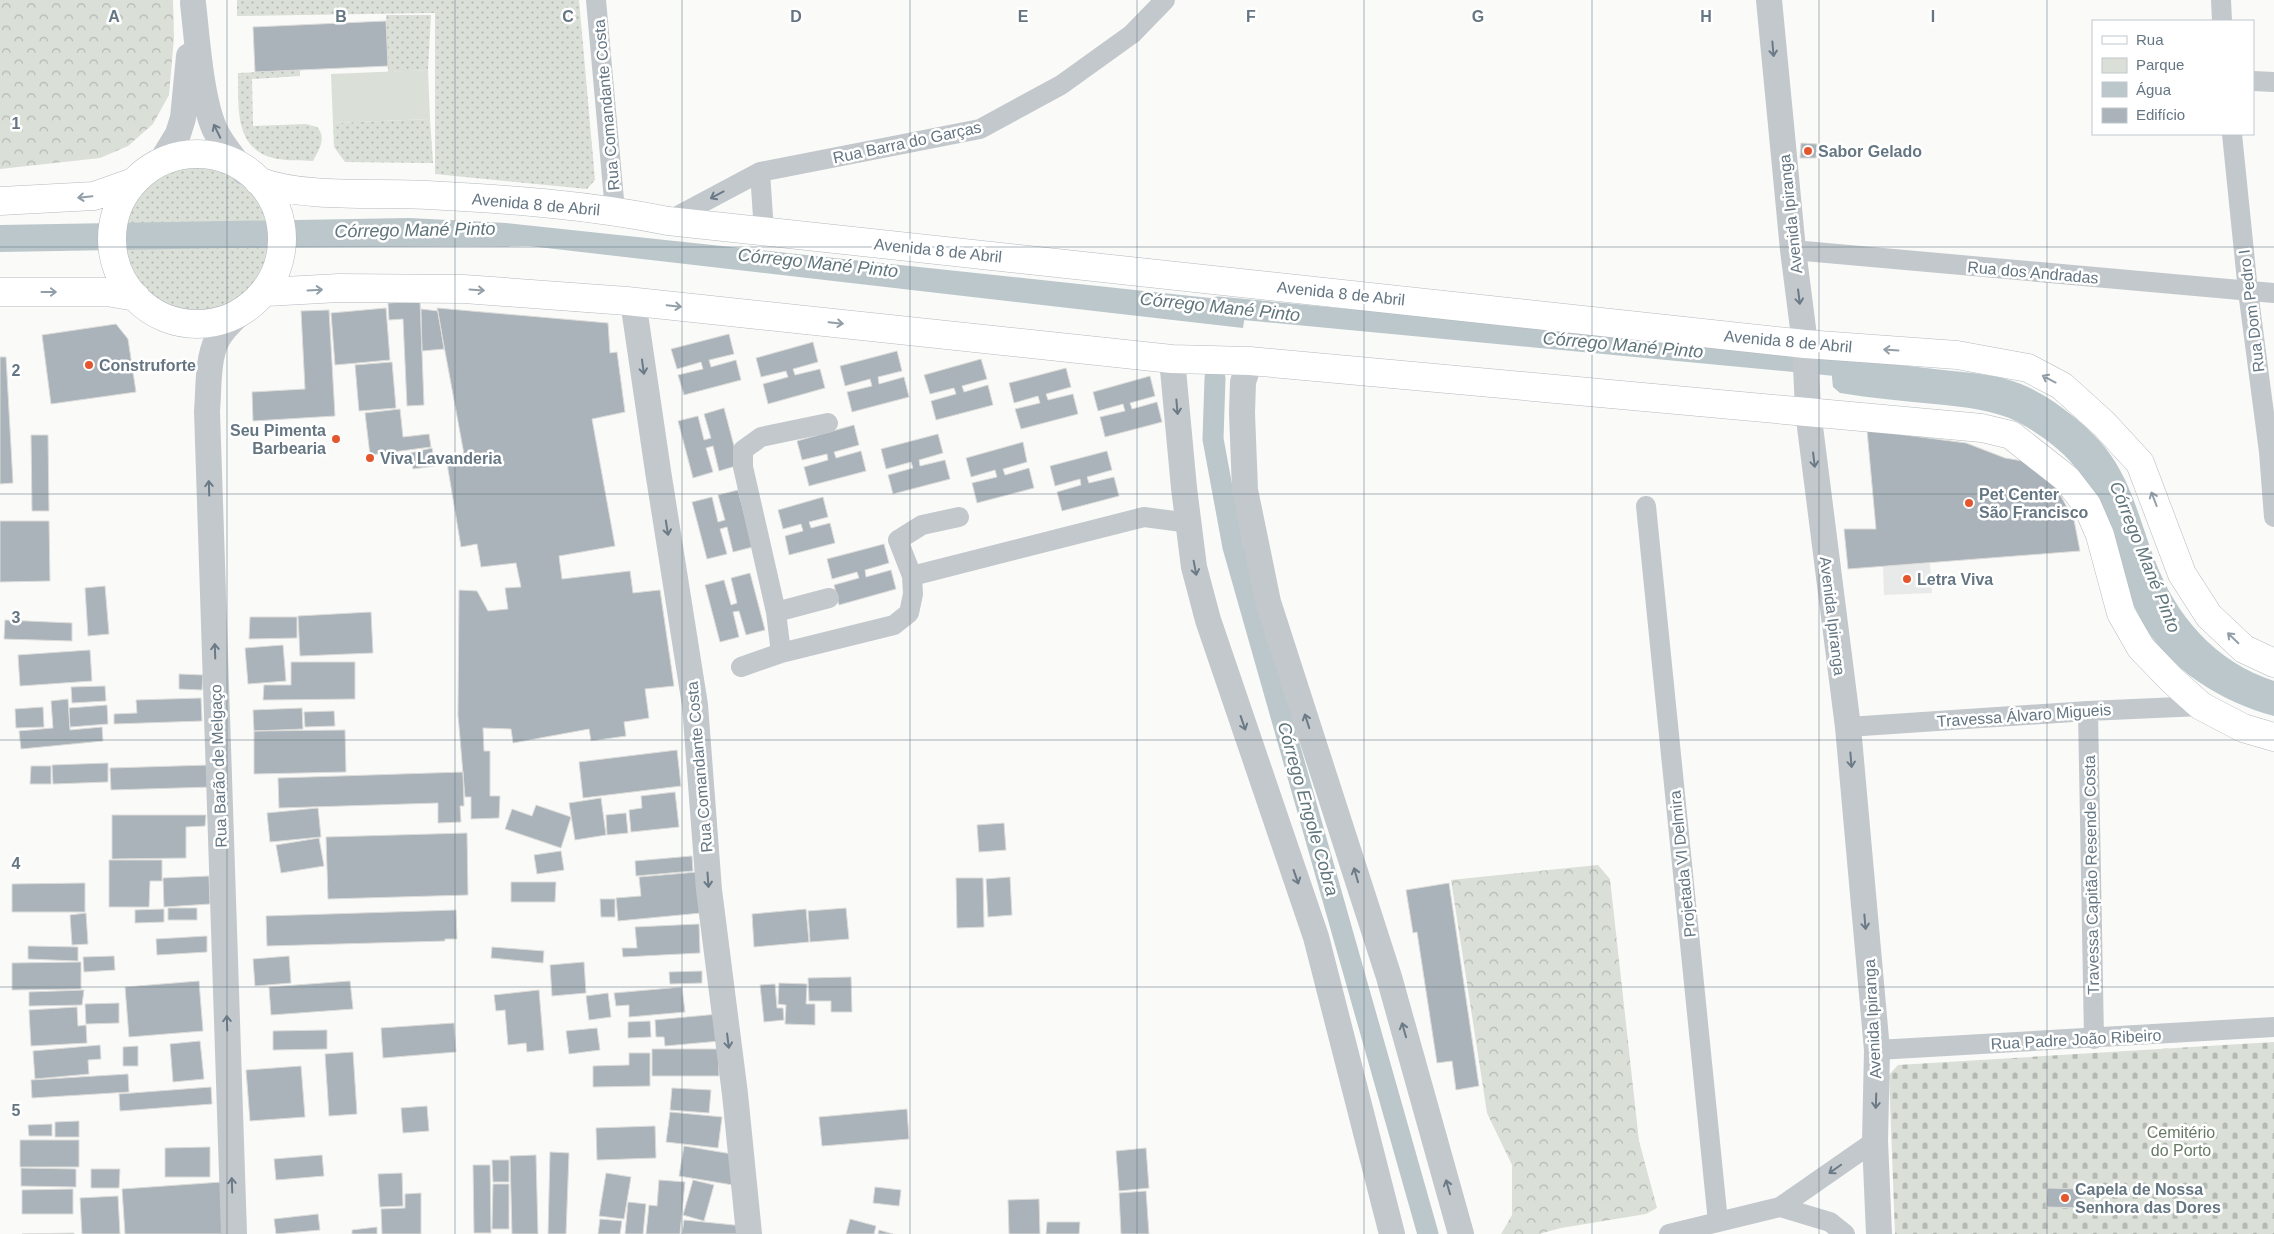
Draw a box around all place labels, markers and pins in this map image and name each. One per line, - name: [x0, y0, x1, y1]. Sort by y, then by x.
- place label: Sabor Gelado: [1818, 143, 1922, 160]
- marker: Sabor Gelado: [1802, 145, 1814, 157]
- place label: Construforte: [99, 357, 196, 374]
- marker: Construforte: [83, 359, 95, 371]
- place label: Seu Pimenta Barbearia: [230, 422, 326, 457]
- marker: Seu Pimenta Barbearia: [330, 433, 342, 445]
- place label: Viva Lavanderia: [380, 450, 502, 467]
- marker: Viva Lavanderia: [364, 452, 376, 464]
- place label: Pet Center São Francisco: [1979, 486, 2089, 521]
- marker: Pet Center São Francisco: [1963, 497, 1975, 509]
- place label: Letra Viva: [1917, 571, 1993, 588]
- marker: Letra Viva: [1901, 573, 1913, 585]
- place label: Capela de Nossa Senhora das Dores: [2075, 1181, 2221, 1216]
- marker: Capela de Nossa Senhora das Dores: [2059, 1192, 2071, 1204]

